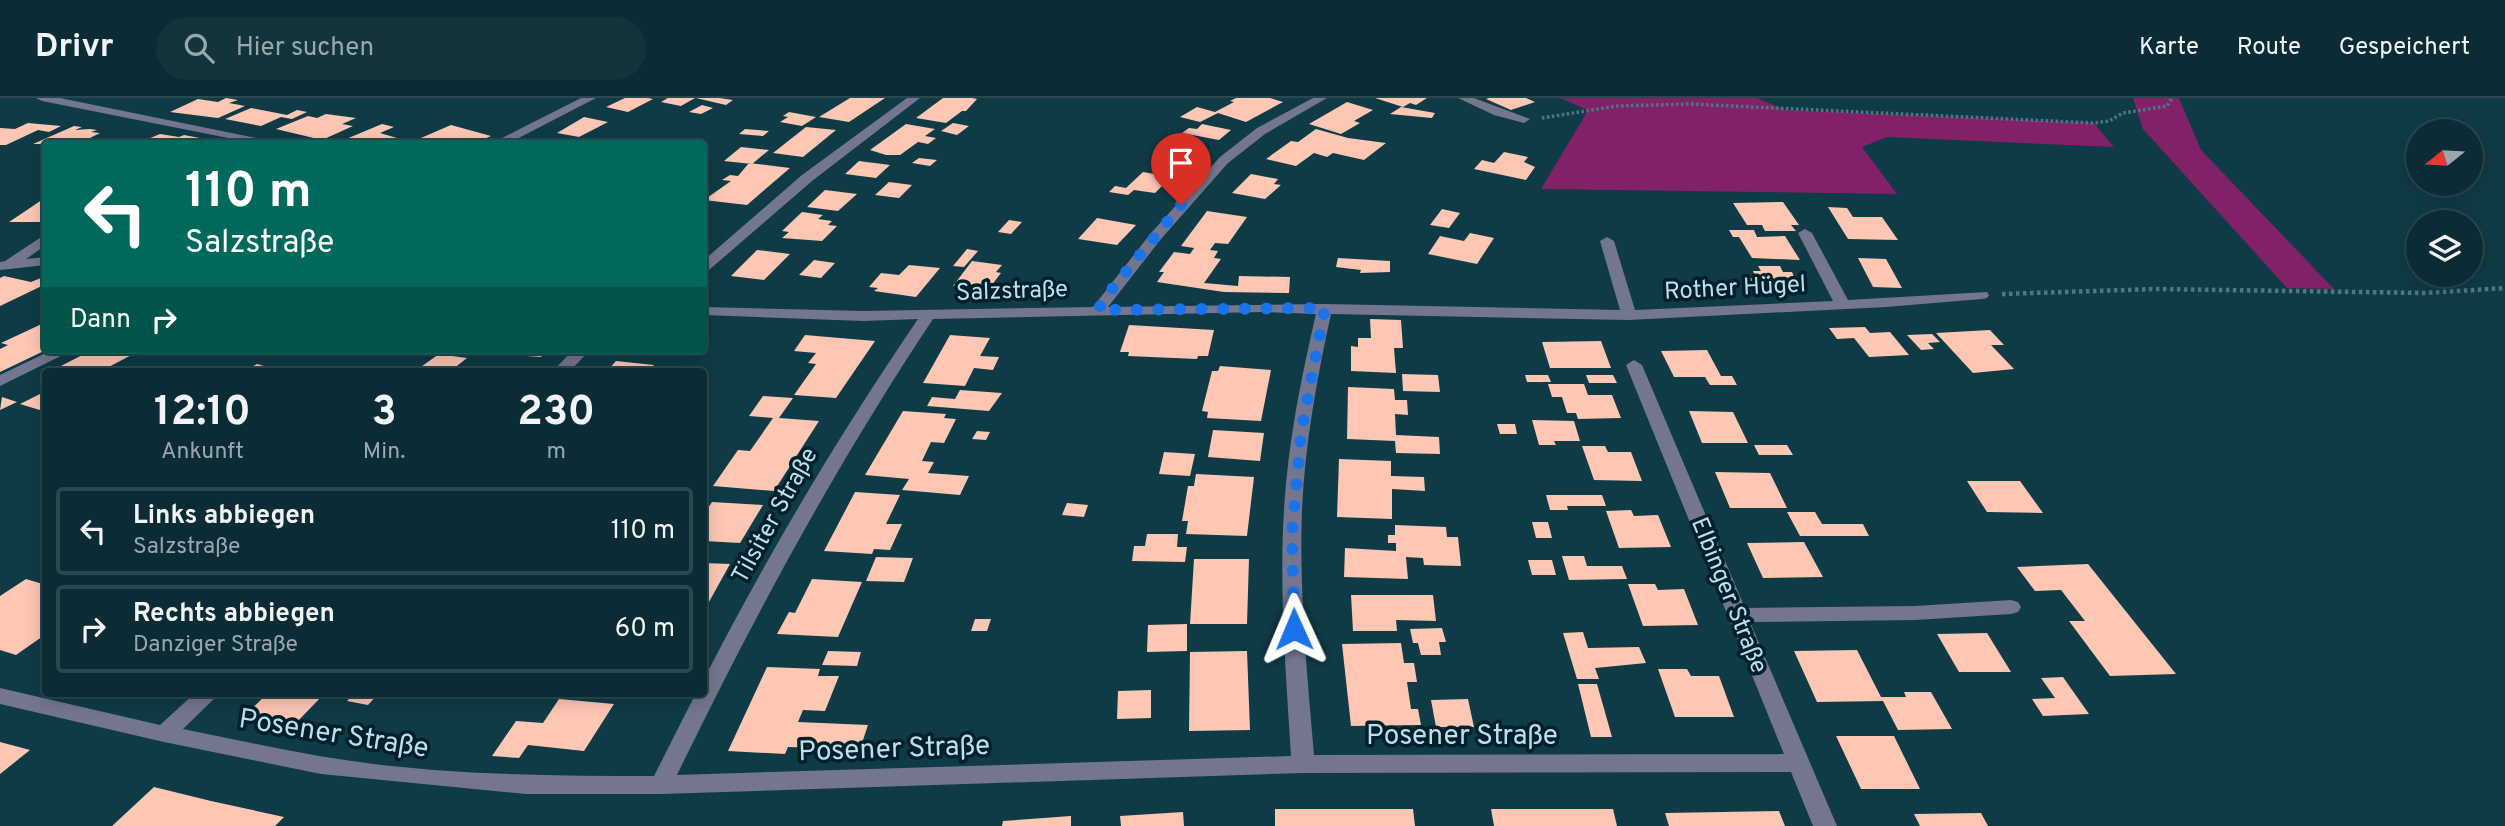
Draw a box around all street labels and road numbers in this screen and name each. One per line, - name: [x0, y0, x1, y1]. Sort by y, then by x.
- street label: Rother Hügel: [1663, 270, 1807, 308]
- street label: Salzstraße: [956, 275, 1069, 309]
- street label: Tilsiter Straße: [726, 443, 825, 589]
- street label: Elbinger Straße: [1683, 513, 1773, 678]
- street label: Posener Straße: [236, 702, 431, 768]
- street label: Posener Straße: [1366, 719, 1558, 755]
- street label: Posener Straße: [798, 729, 991, 771]

